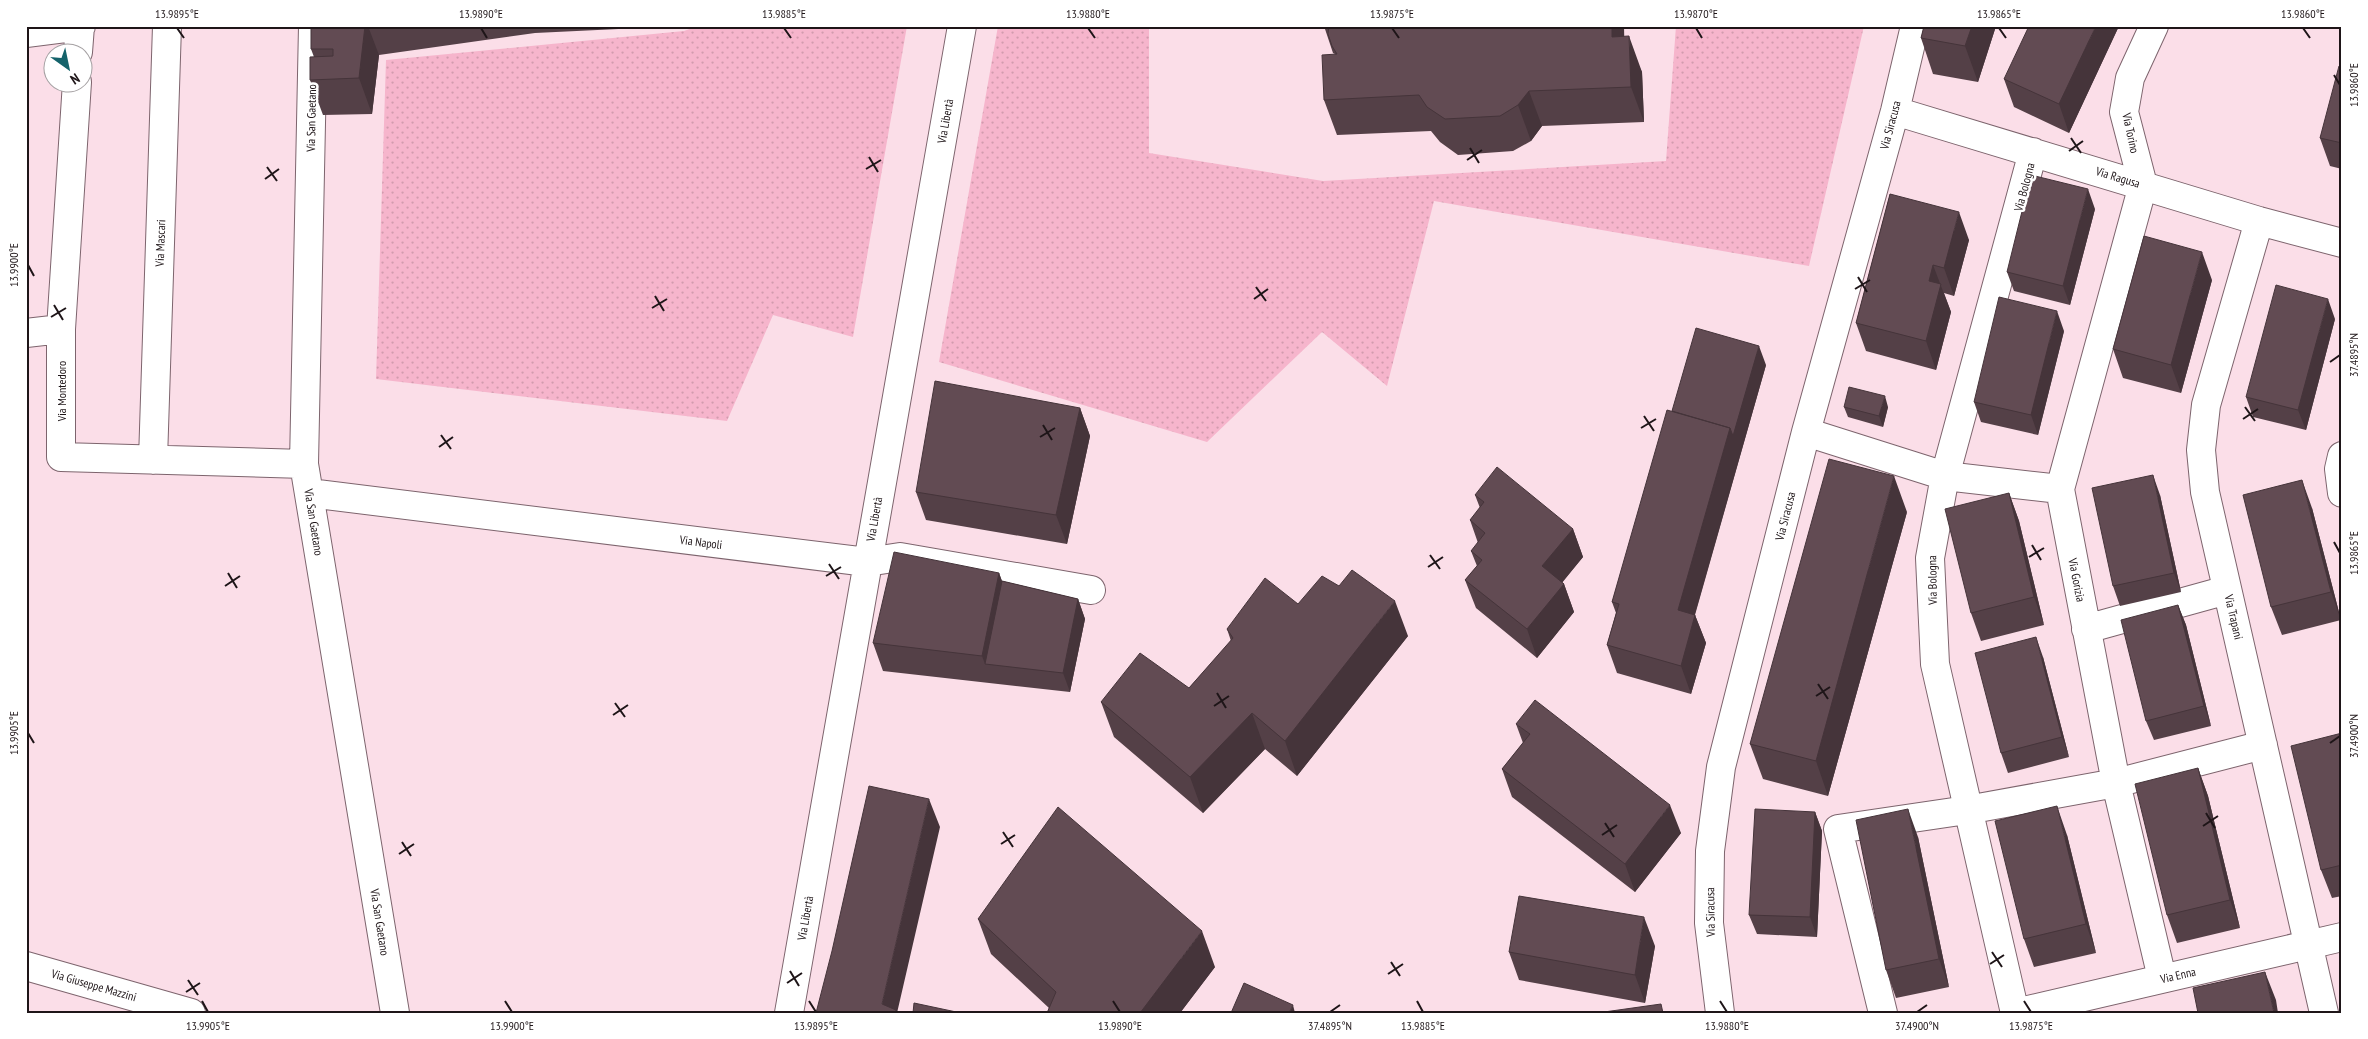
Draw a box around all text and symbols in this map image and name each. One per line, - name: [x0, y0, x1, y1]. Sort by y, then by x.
- text: 13.9895°E: [155, 6, 199, 21]
- text: 13.9890°E: [459, 6, 503, 21]
- text: 13.9885°E: [762, 6, 806, 21]
- text: 13.9880°E: [1066, 6, 1110, 21]
- text: 13.9875°E: [1370, 6, 1414, 21]
- text: 13.9870°E: [1674, 6, 1718, 21]
- text: 13.9865°E: [1977, 6, 2021, 21]
- text: 13.9860°E: [2281, 6, 2325, 21]
- north arrow: [42, 42, 92, 92]
- text: 13.9860°E: [2346, 63, 2361, 107]
- text: N: [67, 69, 83, 89]
- street label: Via San Gaetano: [303, 84, 319, 153]
- street label: Via Libertà: [934, 97, 956, 145]
- street label: Via Siracusa: [1876, 99, 1904, 152]
- street label: Via Torino: [2119, 110, 2143, 155]
- street label: Via Bologna: [2010, 161, 2038, 214]
- street label: Via Ragusa: [2093, 163, 2142, 191]
- street label: Via Mascari: [152, 219, 168, 268]
- text: 13.9900°E: [6, 243, 21, 287]
- text: 37.4895°N: [2346, 333, 2361, 377]
- street label: Via Montedoro: [54, 361, 69, 422]
- street label: Via San Gaetano: [301, 487, 327, 556]
- street label: Via Siracusa: [1771, 490, 1798, 543]
- street label: Via Libertà: [863, 495, 885, 543]
- text: 13.9865°E: [2346, 531, 2361, 575]
- street label: Via Napoli: [678, 532, 723, 552]
- street label: Via Bologna: [1924, 555, 1940, 606]
- street label: Via Gorizia: [2065, 556, 2089, 603]
- street label: Via Trapani: [2221, 592, 2246, 641]
- text: 13.9905°E: [6, 711, 21, 755]
- text: 37.4900°N: [2346, 714, 2361, 758]
- street label: Via San Gaetano: [367, 887, 393, 956]
- street label: Via Siracusa: [1702, 887, 1718, 938]
- street label: Via Libertà: [794, 894, 816, 942]
- street label: Via Enna: [2158, 964, 2197, 987]
- street label: Via Giuseppe Mazzini: [49, 965, 138, 1004]
- text: 13.9905°E: [186, 1018, 230, 1033]
- text: 13.9900°E: [490, 1018, 534, 1033]
- text: 13.9895°E: [794, 1018, 838, 1033]
- text: 13.9890°E: [1098, 1018, 1142, 1033]
- text: 37.4895°N: [1308, 1018, 1352, 1033]
- text: 13.9885°E: [1401, 1018, 1445, 1033]
- text: 13.9880°E: [1705, 1018, 1749, 1033]
- text: 37.4900°N: [1895, 1018, 1939, 1033]
- text: 13.9875°E: [2009, 1018, 2053, 1033]

